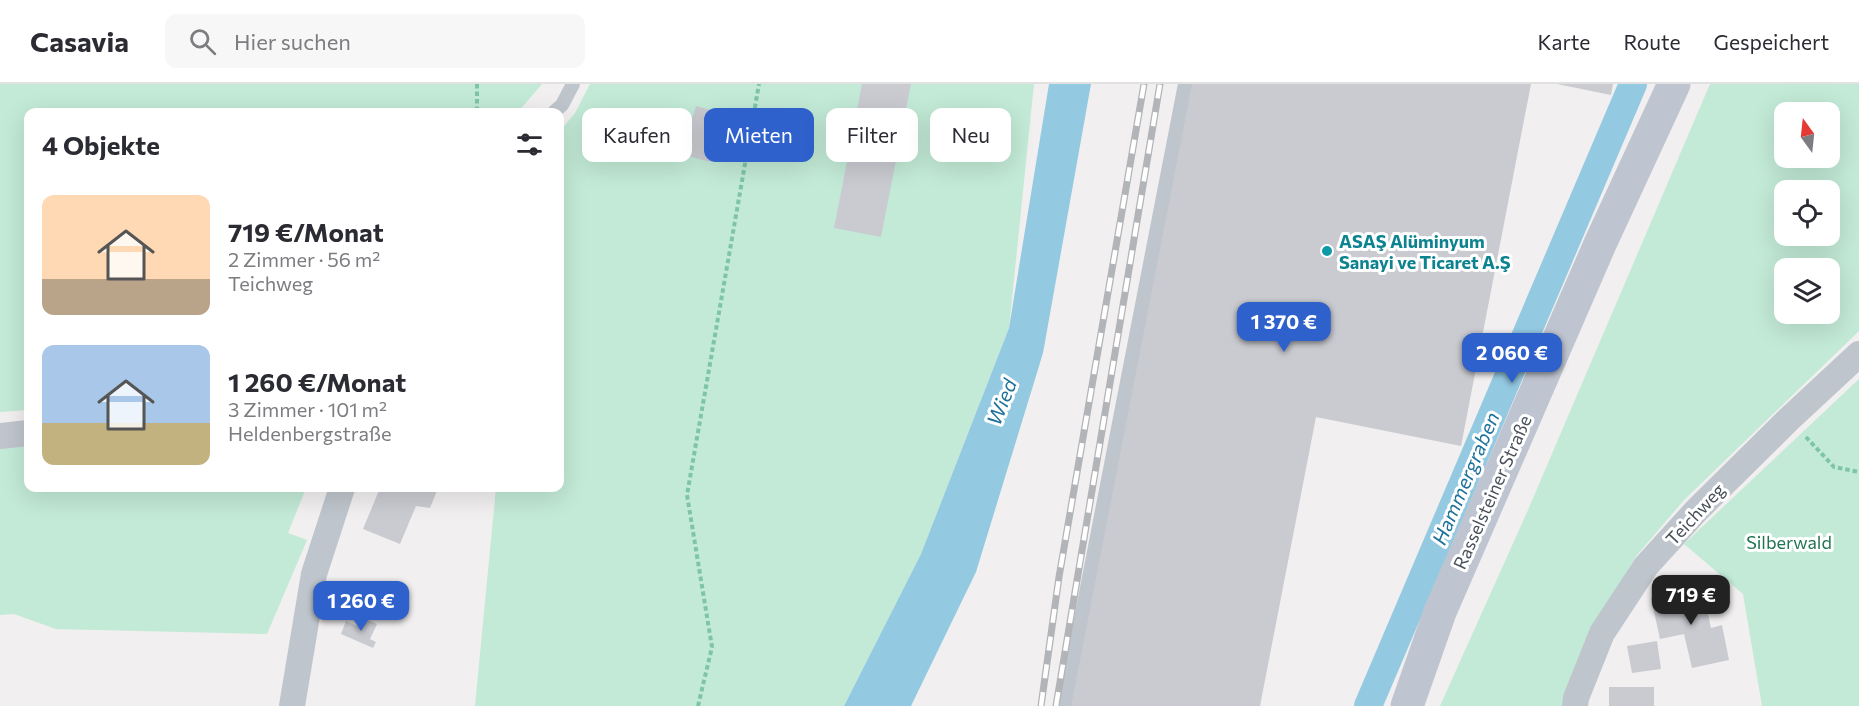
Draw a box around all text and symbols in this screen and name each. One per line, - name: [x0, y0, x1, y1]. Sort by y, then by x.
- search box: [165, 14, 585, 68]
- text: Casavia: [30, 24, 129, 58]
- icon: search: [186, 25, 219, 58]
- text: Hier suchen: [234, 28, 351, 55]
- text: Karte: [1537, 29, 1590, 54]
- text: Route: [1623, 29, 1681, 54]
- text: Gespeichert: [1714, 29, 1829, 54]
- north arrow: [1774, 102, 1840, 168]
- map controls: [1774, 102, 1840, 324]
- chip: Kaufen: [582, 108, 692, 162]
- chip: Mieten: [704, 108, 814, 162]
- chip: Filter: [826, 108, 918, 162]
- chip: Neu: [930, 108, 1011, 162]
- icon: filters: [513, 128, 546, 161]
- text: 4 Objekte: [42, 129, 160, 160]
- button: locate: [1774, 180, 1840, 246]
- text: 719 €/Monat: [228, 216, 384, 247]
- icon: home: [90, 219, 162, 291]
- place label: ASAŞ Alüminyum Sanayi ve Ticaret A.Ş: [1339, 230, 1511, 273]
- marker: ASAŞ Alüminyum Sanayi ve Ticaret A.Ş: [1320, 244, 1334, 258]
- text: 2 Zimmer · 56 m²: [228, 247, 380, 271]
- button: layers: [1774, 258, 1840, 324]
- text: Teichweg: [228, 271, 313, 295]
- pin: 1 370 €: [1229, 302, 1339, 353]
- text: 1 370 €: [1251, 309, 1317, 333]
- pin: 2 060 €: [1457, 333, 1567, 384]
- text: 2 060 €: [1476, 340, 1548, 364]
- text: 1 260 €/Monat: [228, 366, 406, 397]
- icon: home: [90, 369, 162, 441]
- water label: Wied: [981, 374, 1022, 429]
- text: 3 Zimmer · 101 m²: [228, 397, 387, 421]
- water label: Hammergraben: [1426, 408, 1504, 548]
- street label: Rasselsteiner Straße: [1448, 412, 1536, 572]
- text: Heldenbergstraße: [228, 421, 392, 445]
- street label: Teichweg: [1661, 478, 1729, 550]
- park label: Silberwald: [1746, 531, 1832, 553]
- pin: 719 €: [1649, 575, 1733, 626]
- pin: 1 260 €: [306, 581, 416, 632]
- text: 719 €: [1666, 582, 1716, 606]
- text: 1 260 €: [327, 588, 395, 612]

